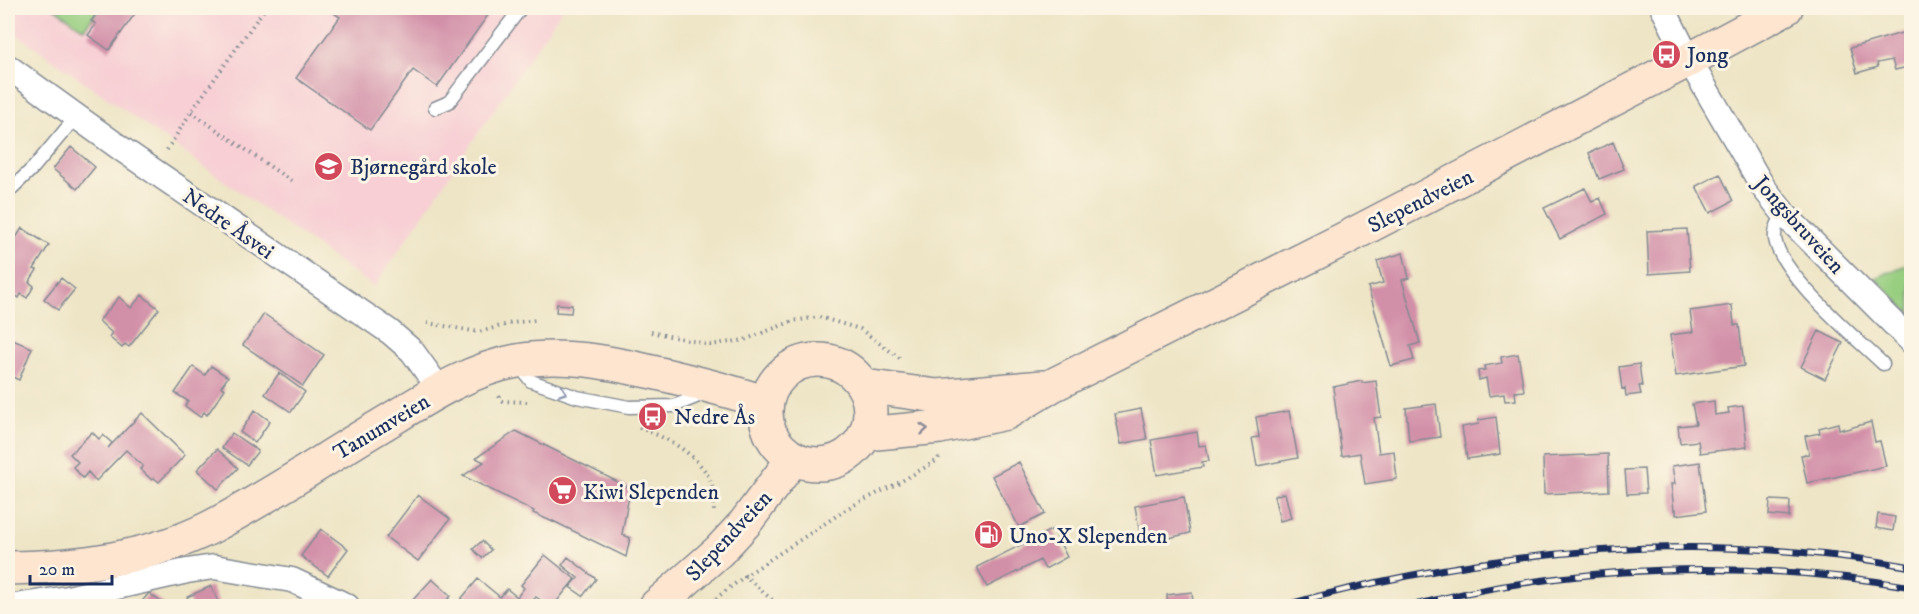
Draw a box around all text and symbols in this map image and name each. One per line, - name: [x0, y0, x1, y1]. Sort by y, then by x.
- bus stop icon: Jong: [1650, 38, 1682, 70]
- place label: Jong: [1685, 42, 1729, 69]
- school or university icon: Bjørnegård skole: [313, 150, 345, 182]
- place label: Bjørnegård skole: [350, 154, 497, 181]
- street label: Slependveien: [1363, 163, 1478, 239]
- street label: Jongsbruveien: [1746, 169, 1850, 280]
- street label: Nedre Åsvei: [177, 182, 280, 266]
- one-way arrow: [557, 384, 568, 397]
- street label: Tanumveien: [329, 388, 435, 467]
- bus stop icon: Nedre Ås: [637, 400, 669, 432]
- place label: Nedre Ås: [674, 403, 755, 431]
- one-way arrow: [920, 422, 929, 435]
- supermarket icon: Kiwi Slependen: [546, 475, 578, 507]
- place label: Kiwi Slependen: [583, 479, 719, 506]
- street label: Slependveien: [680, 485, 778, 587]
- fuel station icon: Uno-X Slependen: [972, 519, 1004, 551]
- place label: Uno-X Slependen: [1009, 523, 1168, 550]
- scale bar: [30, 548, 112, 586]
- text: 20 m: [39, 559, 75, 581]

